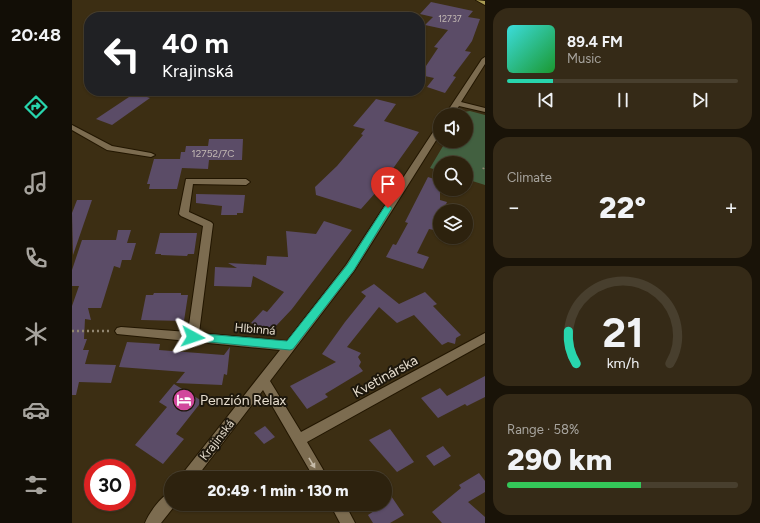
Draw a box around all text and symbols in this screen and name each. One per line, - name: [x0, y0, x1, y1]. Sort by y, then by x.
- house number: 12737: [438, 13, 462, 24]
- text: 20:48: [11, 24, 61, 46]
- text: 40 m: [162, 26, 229, 60]
- icon: left: [96, 28, 148, 80]
- text: 89.4 FM: [567, 33, 623, 51]
- text: Music: [567, 51, 601, 66]
- text: Krajinská: [162, 60, 233, 82]
- icon: previous: [535, 89, 557, 111]
- icon: pause: [612, 89, 634, 111]
- icon: next: [689, 89, 711, 111]
- icon: directions: [22, 93, 50, 121]
- map controls: [433, 108, 473, 244]
- button: sound: [433, 108, 473, 148]
- house number: 12752/7C: [192, 147, 234, 160]
- button: search: [433, 156, 473, 196]
- pin: [371, 167, 405, 208]
- icon: music: [22, 169, 50, 197]
- text: Climate: [507, 170, 552, 185]
- icon: arrive: [377, 173, 399, 195]
- text: 22°: [599, 189, 646, 226]
- text: −: [507, 194, 521, 221]
- text: +: [724, 194, 738, 221]
- button: layers: [433, 204, 473, 244]
- icon: phone: [22, 244, 50, 272]
- text: 21: [602, 307, 643, 357]
- position arrow: [172, 316, 214, 358]
- icon: climate: [22, 320, 50, 348]
- street label: Hlbinná: [234, 320, 276, 338]
- street label: Kvetinárska: [350, 352, 421, 401]
- text: km/h: [606, 353, 639, 371]
- hotel icon: Penzión Relax: [171, 387, 197, 413]
- place label: Penzión Relax: [200, 392, 287, 409]
- icon: car: [22, 396, 50, 424]
- street label: Krajinská: [197, 417, 237, 463]
- text: Range · 58%: [507, 422, 579, 437]
- text: 290 km: [507, 441, 612, 478]
- one-way arrow: [308, 458, 316, 468]
- speed limit sign: 30: [84, 459, 136, 511]
- icon: filters: [22, 471, 50, 499]
- text: 20:49 · 1 min · 130 m: [208, 482, 348, 500]

